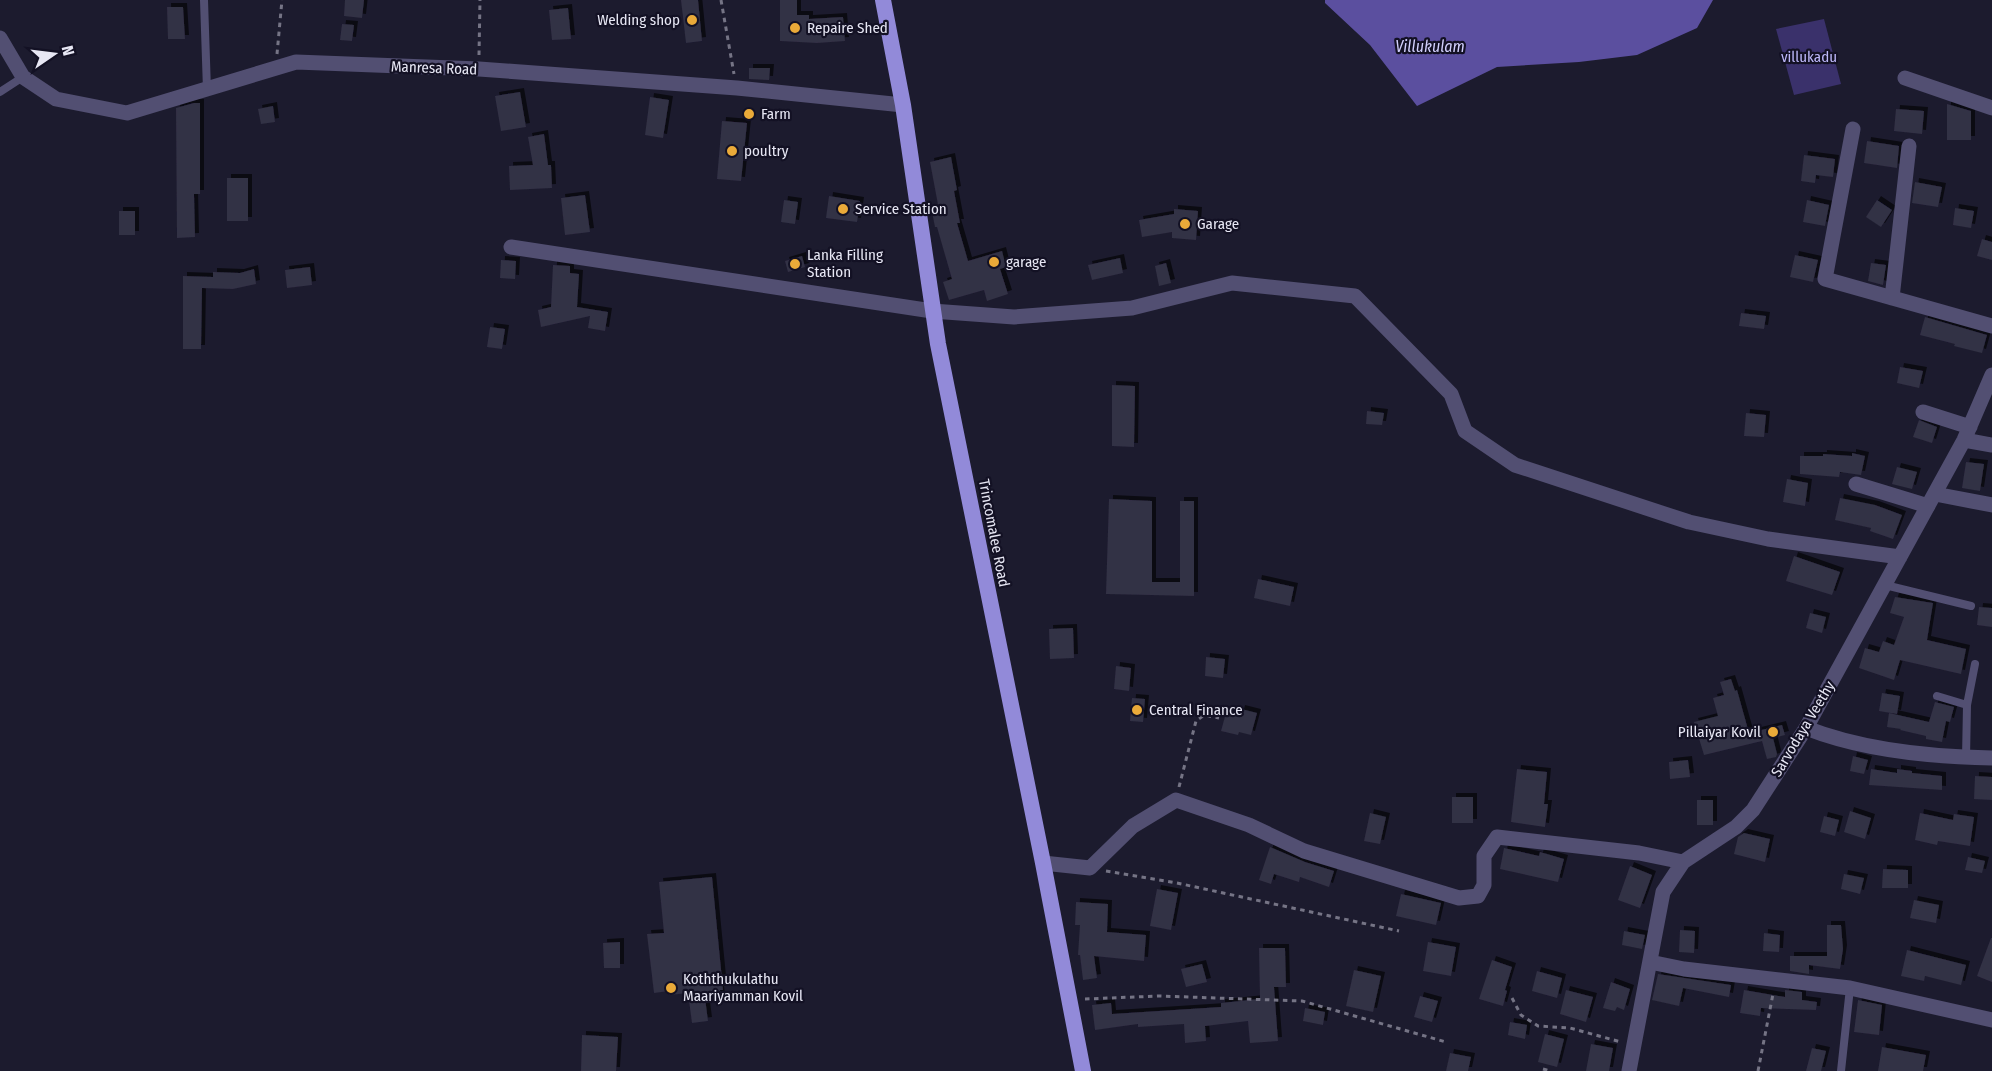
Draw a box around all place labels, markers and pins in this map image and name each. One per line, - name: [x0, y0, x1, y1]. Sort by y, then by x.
- place label: Welding shop: [597, 11, 680, 29]
- marker: Welding shop: [685, 13, 699, 27]
- place label: Repaire Shed: [807, 19, 888, 37]
- marker: Repaire Shed: [788, 21, 802, 35]
- place label: Farm: [761, 105, 791, 123]
- marker: Farm: [742, 107, 756, 121]
- place label: poultry: [744, 142, 789, 160]
- marker: poultry: [725, 144, 739, 158]
- place label: Service Station: [855, 200, 947, 218]
- marker: Service Station: [836, 202, 850, 216]
- place label: Garage: [1197, 215, 1239, 233]
- marker: Garage: [1178, 217, 1192, 231]
- place label: Lanka Filling Station: [807, 246, 883, 281]
- place label: garage: [1006, 253, 1046, 271]
- marker: garage: [987, 255, 1001, 269]
- marker: Lanka Filling Station: [788, 257, 802, 271]
- place label: Central Finance: [1149, 701, 1243, 719]
- marker: Central Finance: [1130, 703, 1144, 717]
- place label: Pillaiyar Kovil: [1678, 723, 1761, 741]
- marker: Pillaiyar Kovil: [1766, 725, 1780, 739]
- place label: Koththukulathu Maariyamman Kovil: [683, 970, 803, 1005]
- marker: Koththukulathu Maariyamman Kovil: [664, 981, 678, 995]

